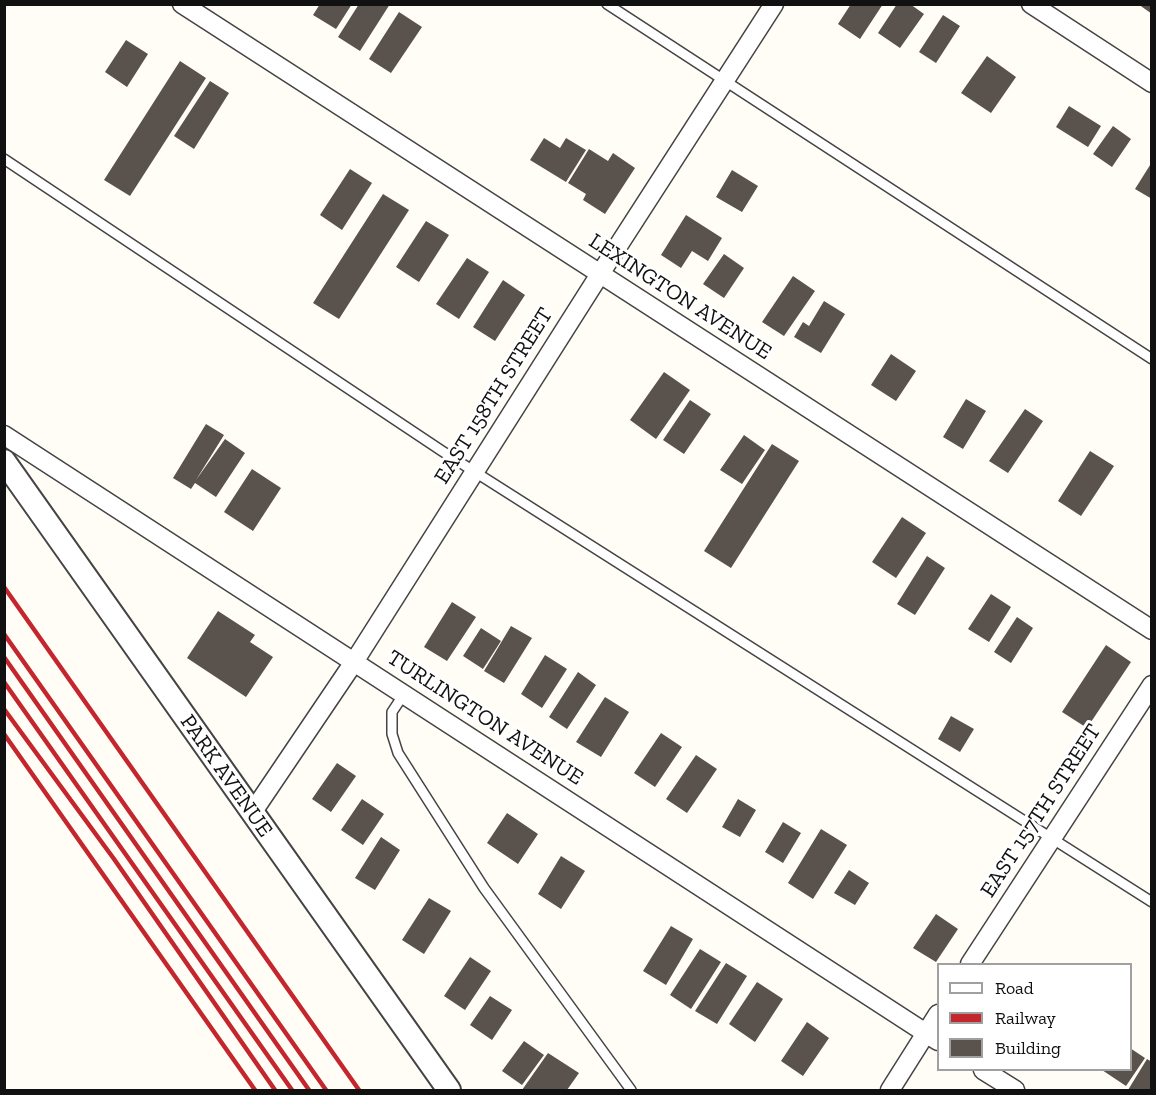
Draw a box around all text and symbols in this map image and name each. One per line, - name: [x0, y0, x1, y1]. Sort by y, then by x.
- street label: LEXINGTON AVENUE: [584, 228, 776, 366]
- street label: EAST 158TH STREET: [429, 303, 559, 489]
- street label: TURLINGTON AVENUE: [382, 645, 588, 791]
- street label: PARK AVENUE: [174, 710, 278, 842]
- street label: EAST 157TH STREET: [975, 719, 1107, 903]
- legend: [937, 963, 1132, 1071]
- text: Road: [995, 977, 1034, 999]
- text: Railway: [995, 1007, 1056, 1029]
- text: Building: [995, 1037, 1061, 1059]

